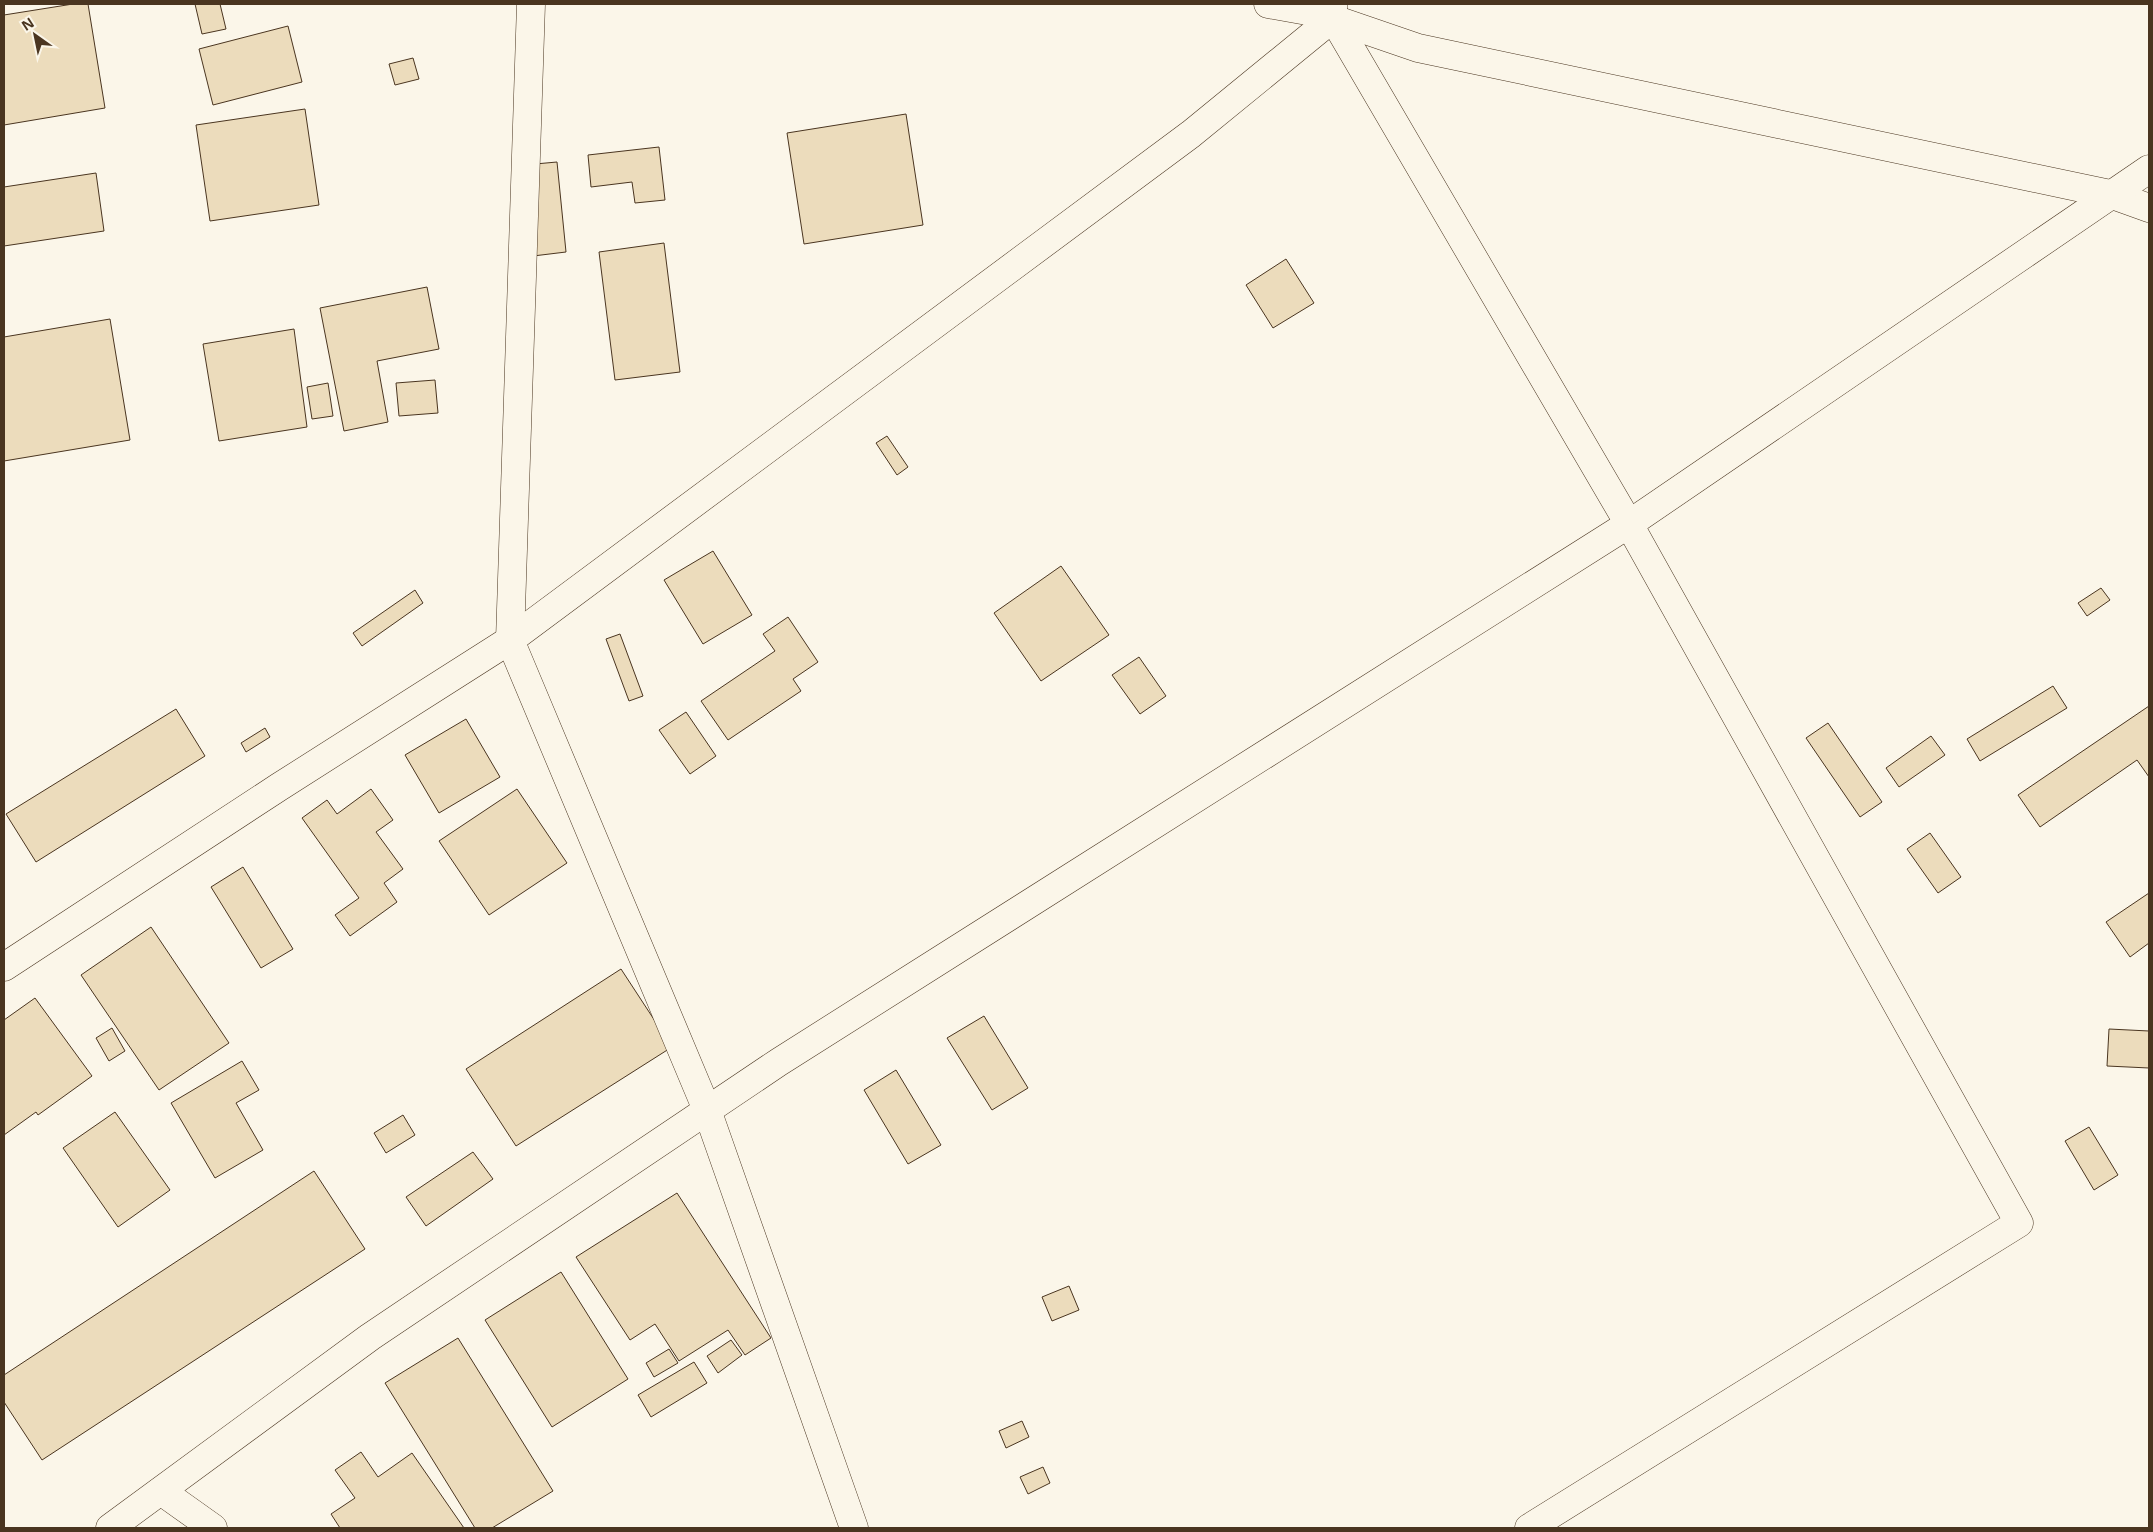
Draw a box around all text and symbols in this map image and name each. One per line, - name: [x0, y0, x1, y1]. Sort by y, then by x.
- north arrow: [10, 10, 60, 60]
- text: N: [18, 13, 38, 35]

